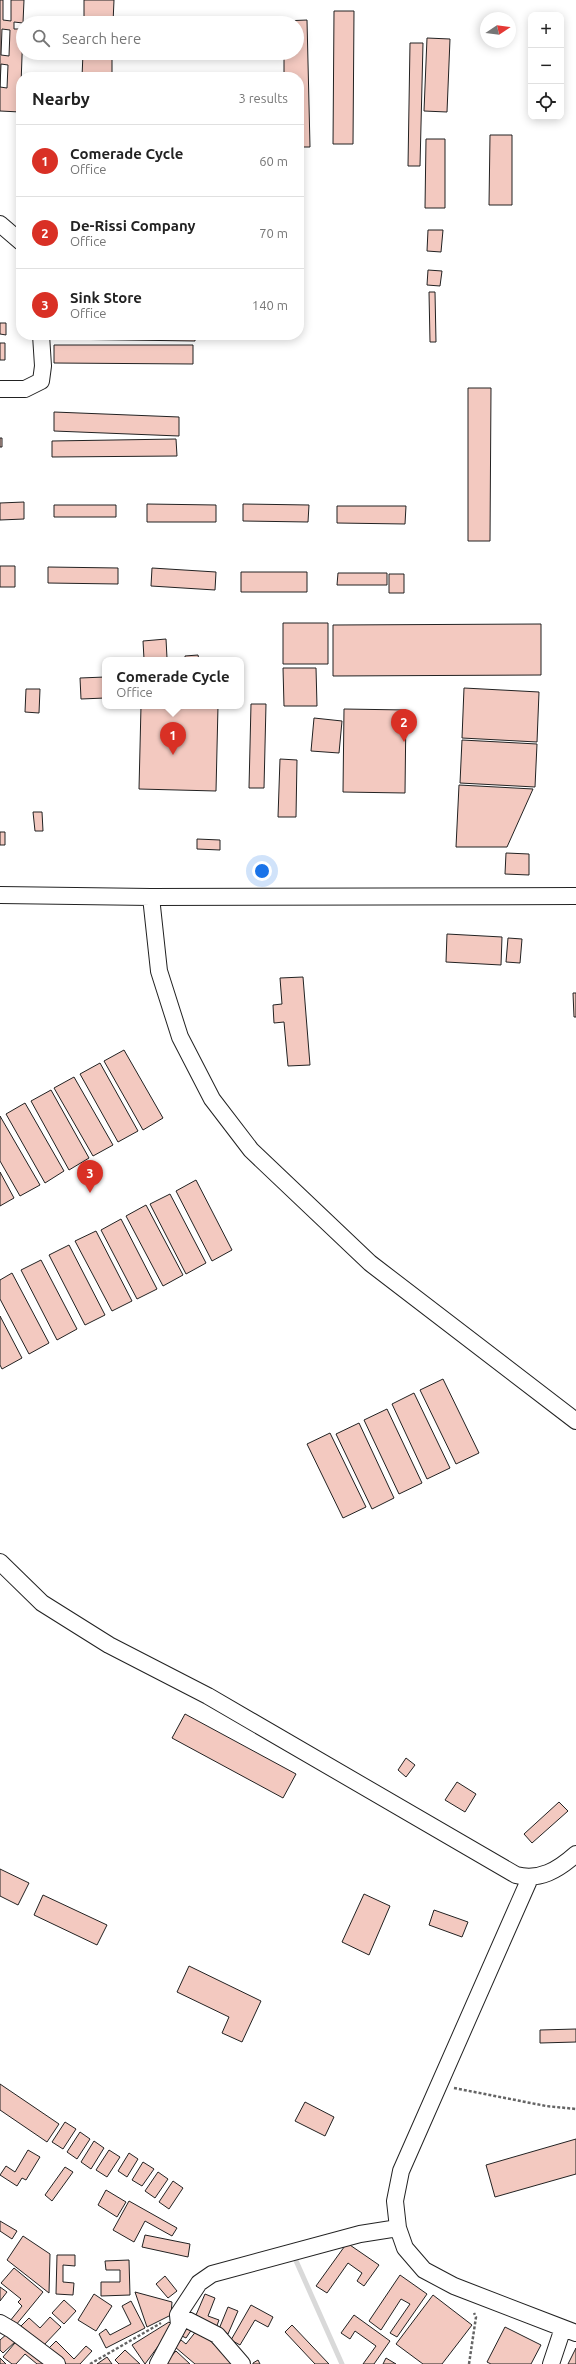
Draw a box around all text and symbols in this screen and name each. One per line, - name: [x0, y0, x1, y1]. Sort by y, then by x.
- north arrow: [480, 12, 516, 48]
- map controls: [528, 12, 564, 120]
- button: +: [528, 12, 564, 48]
- search box: [16, 16, 304, 60]
- icon: search: [30, 27, 52, 49]
- text: Search here: [62, 30, 141, 47]
- button: −: [528, 48, 564, 84]
- button: locate: [528, 84, 564, 120]
- text: Nearby: [32, 89, 90, 108]
- text: 3 results: [238, 91, 288, 105]
- text: Comerade Cycle: [70, 145, 183, 162]
- text: 1: [41, 154, 49, 168]
- text: 60 m: [259, 154, 288, 168]
- text: Office: [70, 162, 106, 176]
- text: De-Rissi Company: [70, 217, 195, 234]
- text: 2: [41, 226, 49, 240]
- text: 70 m: [259, 226, 288, 240]
- text: Office: [70, 234, 106, 248]
- text: Sink Store: [70, 289, 142, 306]
- text: 3: [41, 298, 49, 312]
- text: 140 m: [252, 298, 288, 312]
- text: Office: [70, 306, 106, 320]
- popup: [102, 657, 244, 709]
- text: Comerade Cycle: [116, 668, 230, 685]
- text: Office: [116, 685, 153, 699]
- pin: 2: [391, 709, 417, 742]
- pin: 1: [160, 722, 186, 755]
- your location: [252, 861, 272, 881]
- pin: 3: [77, 1160, 103, 1193]

